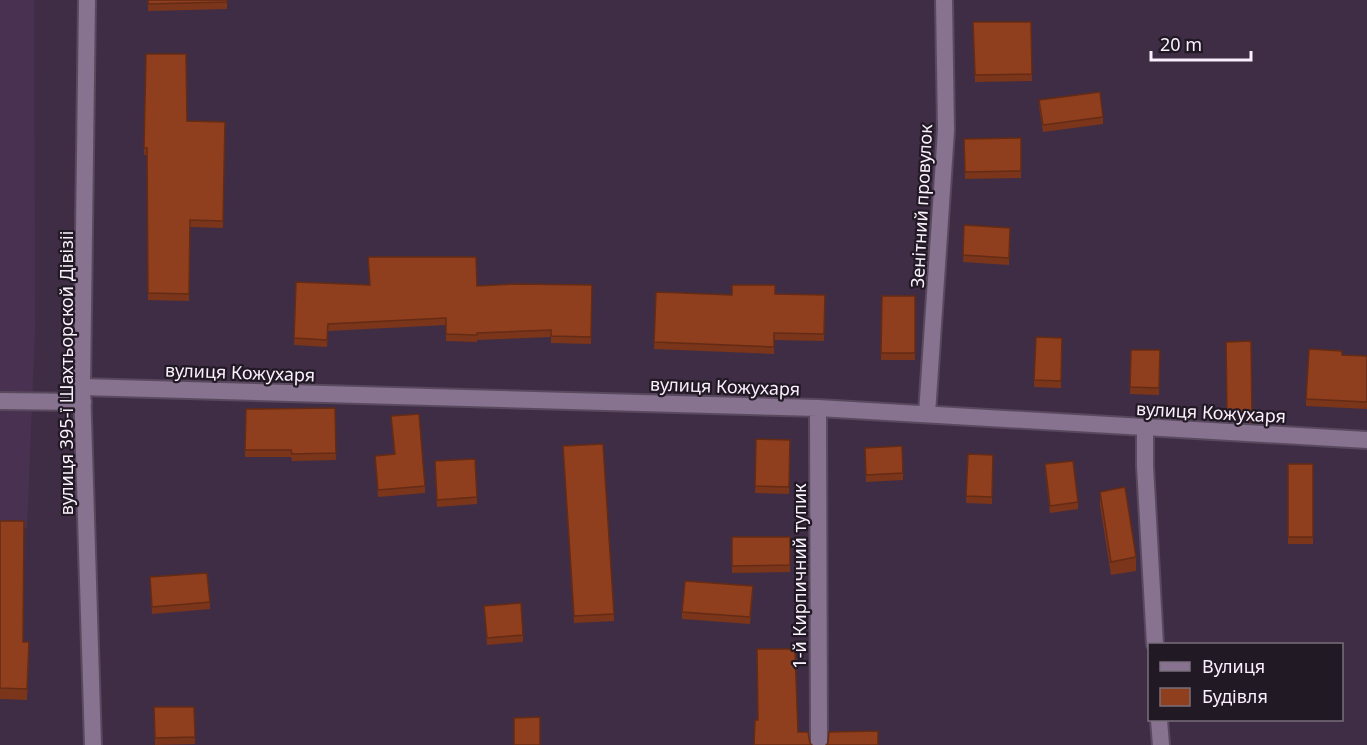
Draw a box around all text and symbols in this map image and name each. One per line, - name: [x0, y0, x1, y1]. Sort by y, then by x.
- scale bar: [1151, 24, 1252, 62]
- text: 20 m: [1160, 32, 1202, 56]
- street label: Зенітний провулок: [905, 123, 937, 289]
- street label: вулиця 395-ї Шахтьорской Дівізіі: [54, 231, 78, 515]
- street label: вулиця Кожухаря: [165, 357, 315, 387]
- street label: вулиця Кожухаря: [650, 371, 800, 401]
- street label: вулиця Кожухаря: [1135, 396, 1287, 428]
- street label: 1-й Кирпичний тупик: [787, 483, 811, 669]
- legend: [1148, 643, 1343, 721]
- text: Вулиця: [1202, 654, 1265, 678]
- text: Будівля: [1202, 684, 1268, 708]

